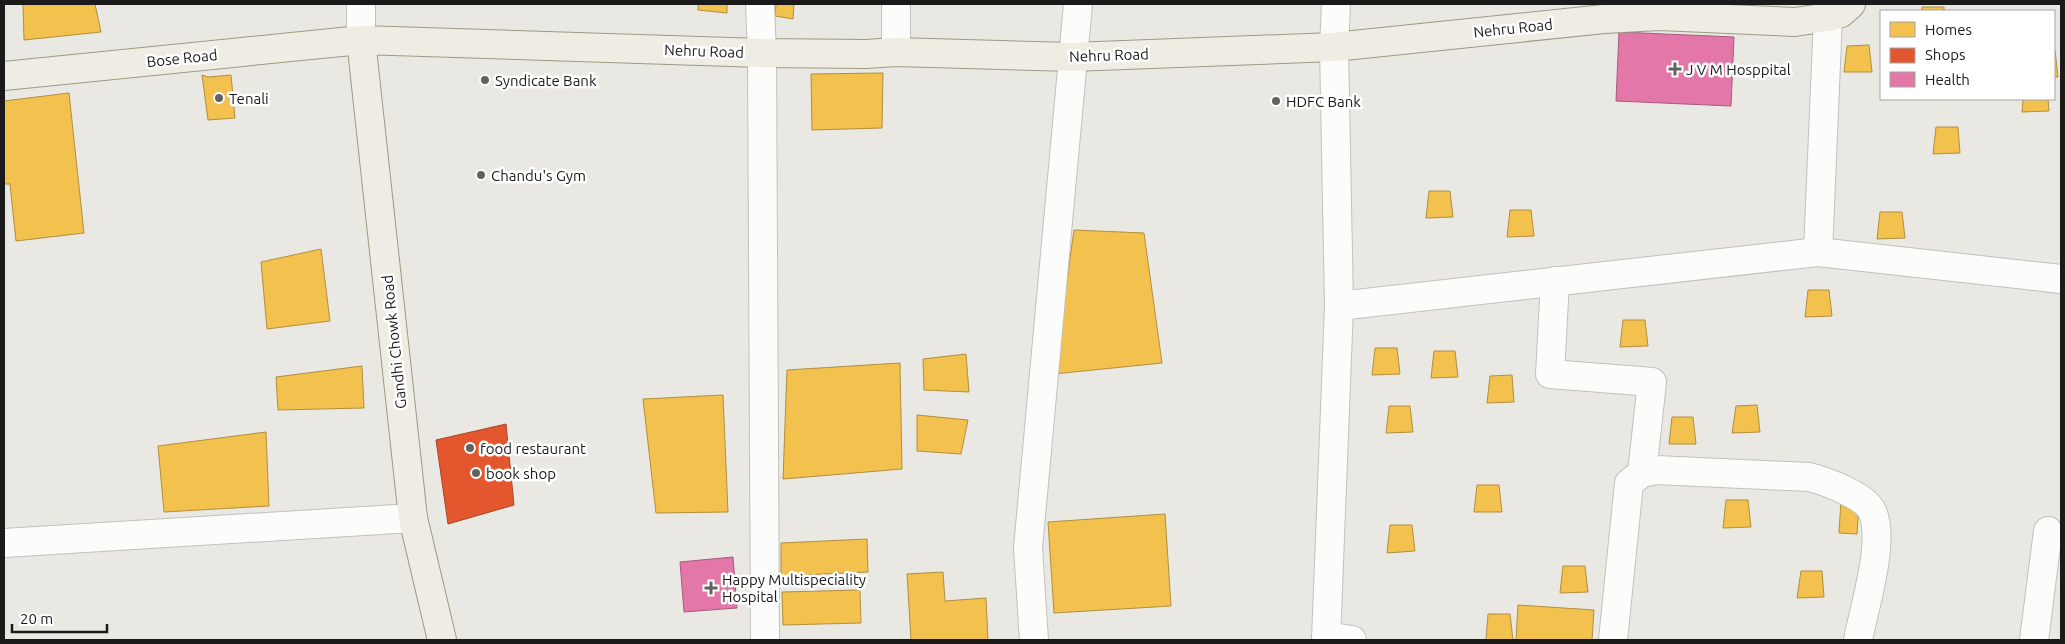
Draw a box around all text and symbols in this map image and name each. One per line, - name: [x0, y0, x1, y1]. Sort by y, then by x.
- legend: [1880, 10, 2055, 100]
- street label: Nehru Road: [1472, 15, 1554, 41]
- text: Homes: [1925, 21, 1972, 38]
- street label: Nehru Road: [664, 41, 744, 61]
- street label: Nehru Road: [1069, 45, 1149, 65]
- street label: Bose Road: [146, 46, 218, 70]
- text: Shops: [1925, 46, 1966, 63]
- place label: J V M Hosppital: [1686, 61, 1791, 78]
- marker: J V M Hosppital: [1668, 62, 1682, 76]
- text: Health: [1925, 71, 1970, 88]
- place label: Syndicate Bank: [495, 72, 597, 89]
- marker: Syndicate Bank: [479, 74, 491, 86]
- place label: Tenali: [229, 90, 269, 107]
- marker: Tenali: [213, 92, 225, 104]
- place label: HDFC Bank: [1286, 93, 1361, 110]
- marker: HDFC Bank: [1270, 95, 1282, 107]
- place label: Chandu's Gym: [491, 167, 586, 184]
- marker: Chandu's Gym: [475, 169, 487, 181]
- street label: Gandhi Chowk Road: [379, 274, 409, 410]
- place label: food restaurant: [480, 440, 586, 457]
- marker: food restaurant: [464, 442, 476, 454]
- place label: book shop: [486, 465, 556, 482]
- marker: book shop: [470, 467, 482, 479]
- place label: Happy Multispeciality Hospital: [722, 571, 866, 605]
- marker: Happy Multispeciality Hospital: [704, 581, 718, 595]
- scale bar: [12, 602, 108, 634]
- text: 20 m: [20, 610, 53, 627]

